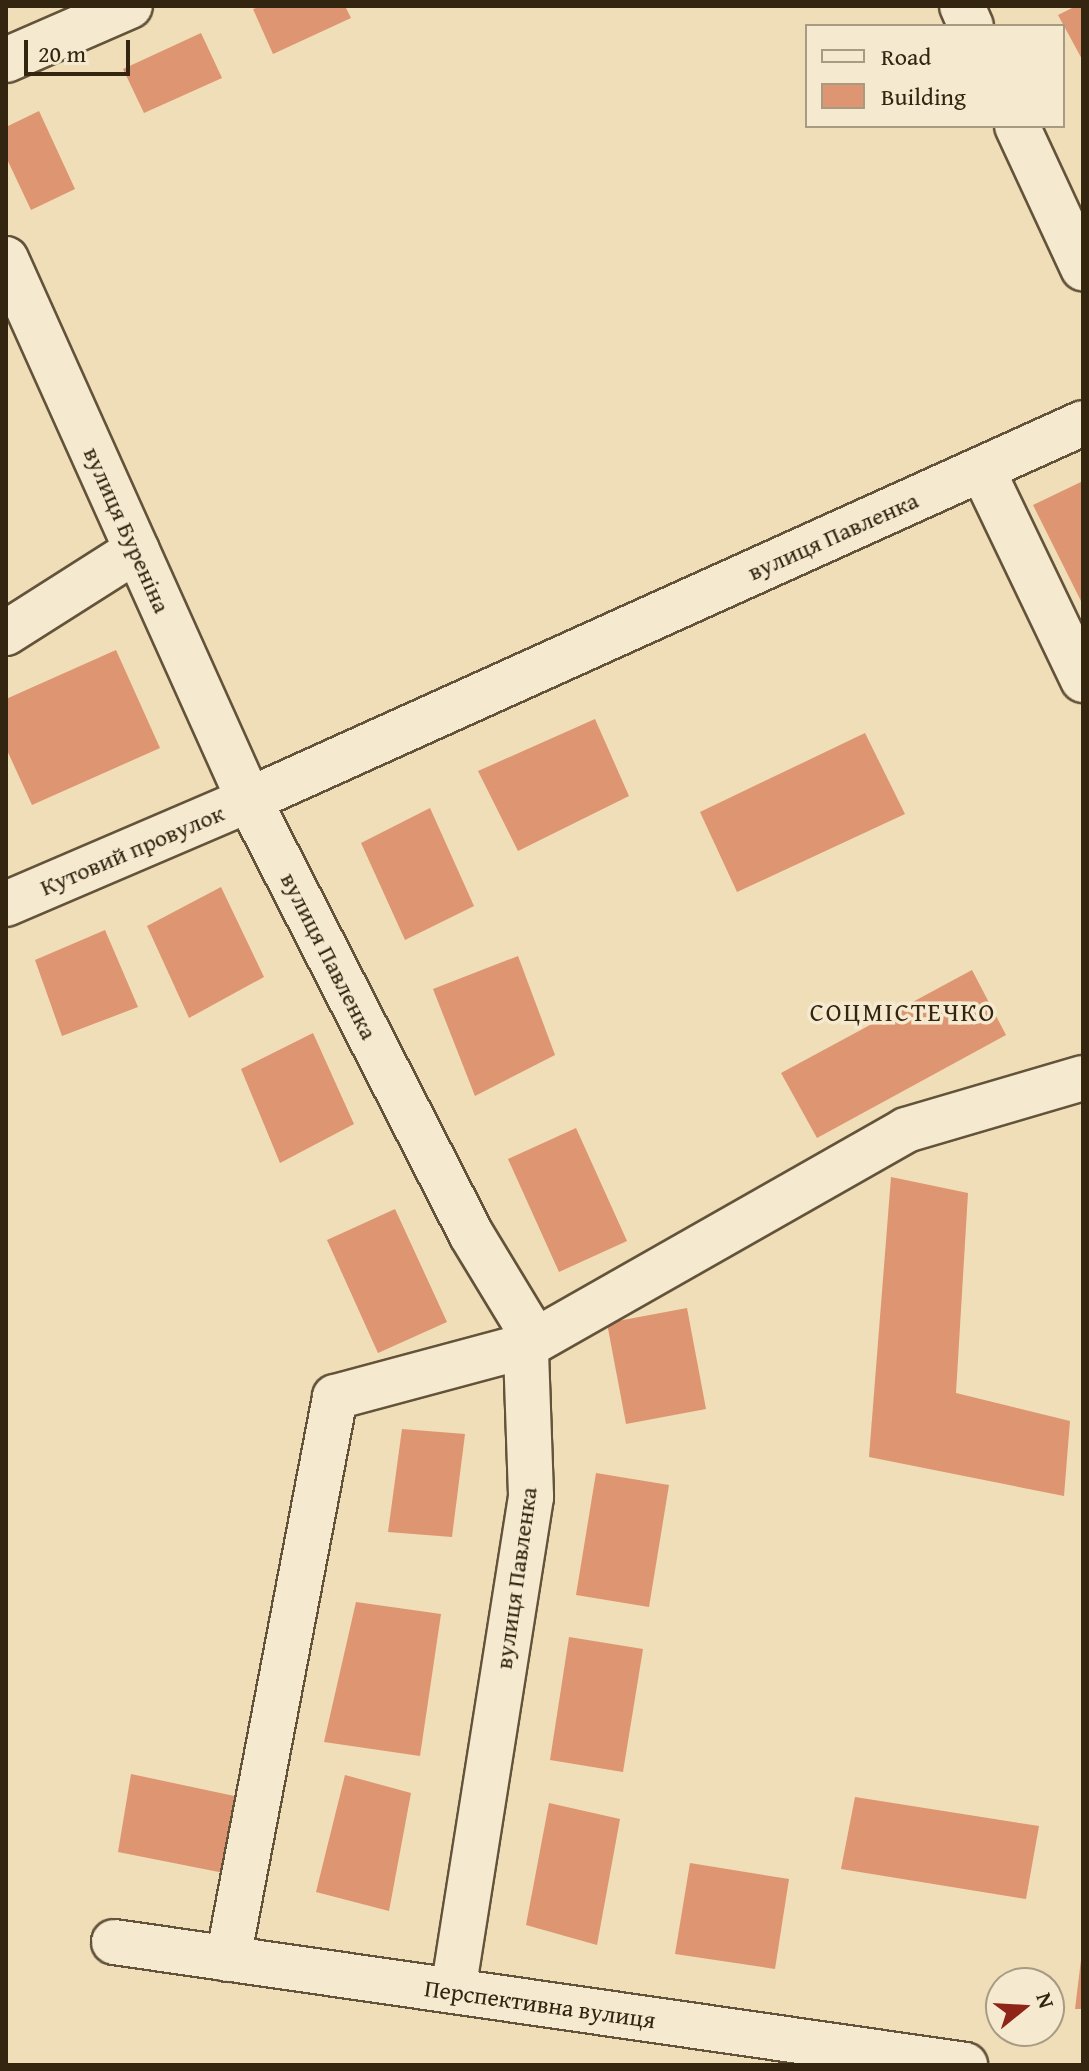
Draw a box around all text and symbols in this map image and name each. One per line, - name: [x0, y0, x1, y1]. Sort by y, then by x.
- scale bar: [28, 24, 134, 74]
- legend: [805, 24, 1065, 128]
- text: 20 m: [38, 36, 86, 71]
- text: Road: [881, 39, 931, 74]
- text: Building: [881, 79, 966, 114]
- street label: вулиця Буреніна: [78, 443, 176, 617]
- street label: вулиця Павленка: [743, 486, 923, 586]
- street label: Кутовий провулок: [36, 798, 228, 902]
- street label: вулиця Павленка: [275, 868, 383, 1044]
- district label: СОЦМІСТЕЧКО: [810, 996, 996, 1028]
- street label: вулиця Павленка: [489, 1485, 543, 1671]
- north arrow: [985, 1967, 1065, 2047]
- street label: Перспективна вулиця: [423, 1974, 657, 2034]
- text: N: [1028, 1988, 1063, 2012]

